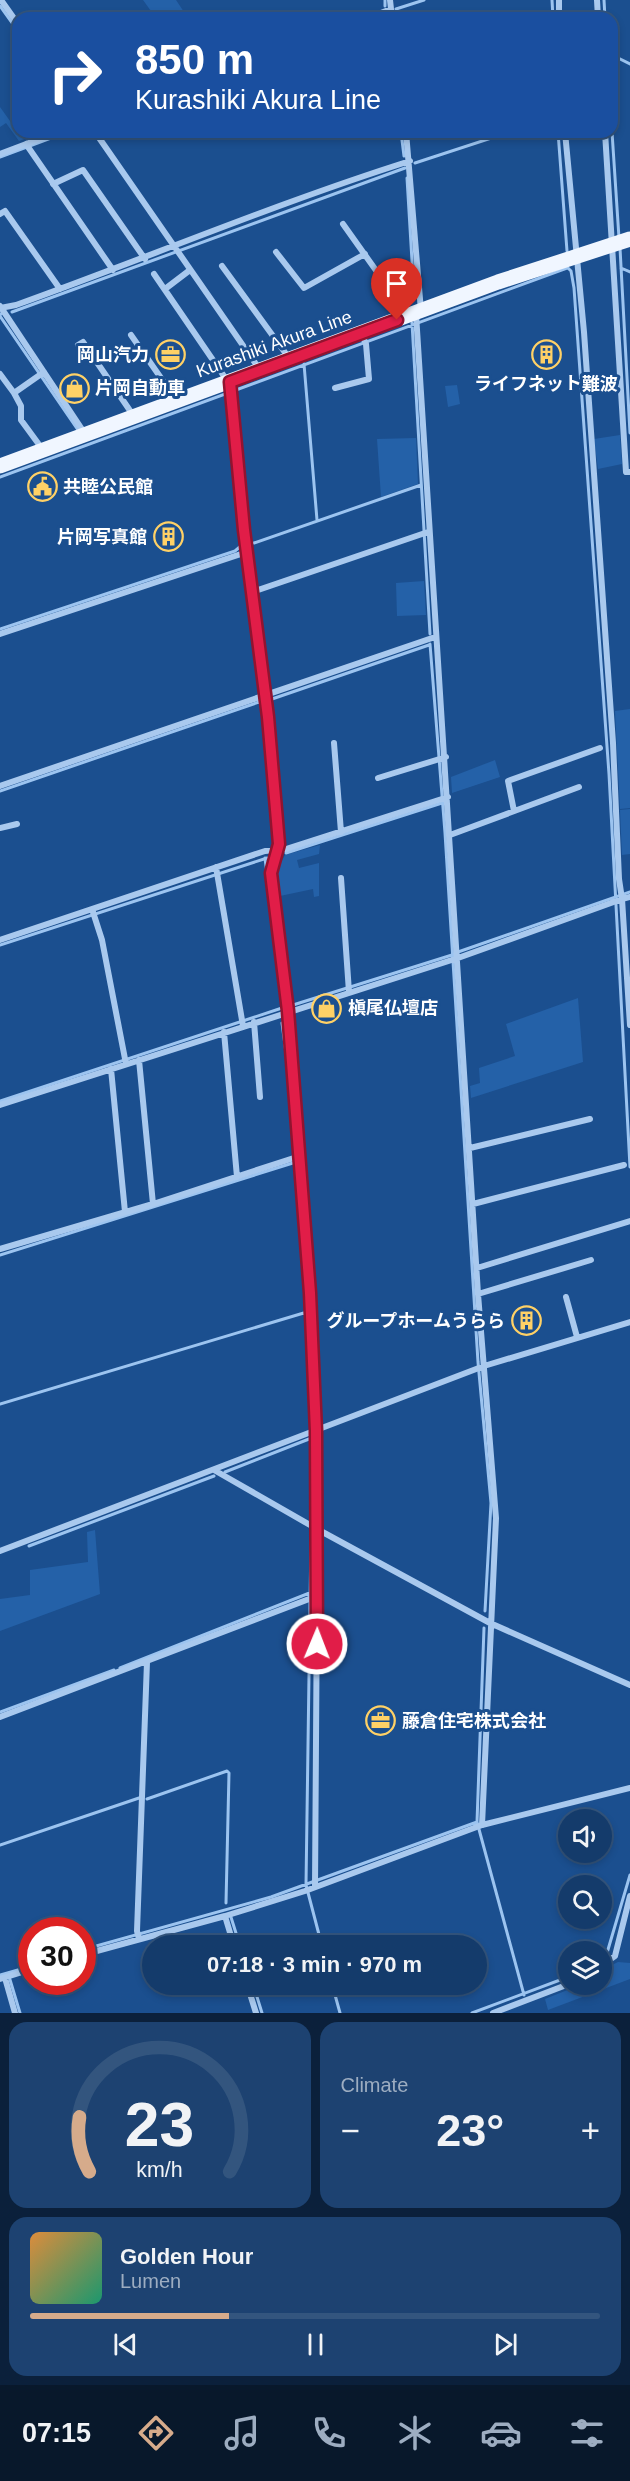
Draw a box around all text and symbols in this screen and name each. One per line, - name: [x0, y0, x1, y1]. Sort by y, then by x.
- icon: right: [36, 36, 114, 114]
- text: 850 m: [135, 36, 254, 83]
- text: Kurashiki Akura Line: [135, 85, 381, 115]
- pin: [371, 258, 422, 320]
- icon: arrive: [380, 267, 413, 300]
- street label: Kurashiki Akura Line: [193, 307, 355, 381]
- office icon: 岡山汽力: [154, 339, 186, 371]
- building icon: ライフネット難波: [530, 339, 562, 371]
- place label: 岡山汽力: [77, 345, 149, 365]
- shop icon: 片岡自動車: [58, 372, 90, 404]
- place label: ライフネット難波: [474, 374, 618, 394]
- place label: 片岡自動車: [95, 378, 185, 398]
- public building icon: 共睦公民館: [26, 471, 58, 503]
- place label: 共睦公民館: [63, 477, 153, 497]
- building icon: 片岡写真館: [152, 521, 184, 553]
- place label: 片岡写真館: [57, 527, 147, 547]
- shop icon: 槇尾仏壇店: [311, 992, 343, 1024]
- place label: 槇尾仏壇店: [348, 998, 438, 1018]
- building icon: グループホームうらら: [510, 1305, 542, 1337]
- place label: グループホームうらら: [327, 1311, 505, 1331]
- position arrow: [285, 1612, 349, 1676]
- office icon: 藤倉住宅株式会社: [365, 1705, 397, 1737]
- place label: 藤倉住宅株式会社: [402, 1711, 546, 1731]
- map controls: [558, 1809, 612, 1995]
- button: sound: [558, 1809, 612, 1863]
- button: search: [558, 1875, 612, 1929]
- speed limit sign: 30: [18, 1917, 96, 1995]
- button: layers: [558, 1941, 612, 1995]
- text: 07:18 · 3 min · 970 m: [207, 1952, 422, 1977]
- text: Climate: [341, 2074, 408, 2096]
- text: 23: [125, 2090, 194, 2159]
- text: 23°: [436, 2105, 504, 2156]
- text: −: [341, 2112, 360, 2149]
- text: +: [581, 2112, 600, 2149]
- text: km/h: [137, 2158, 183, 2182]
- text: Golden Hour: [120, 2244, 253, 2269]
- text: Lumen: [120, 2270, 181, 2292]
- icon: previous: [109, 2328, 142, 2361]
- icon: pause: [299, 2328, 332, 2361]
- icon: next: [489, 2328, 522, 2361]
- icon: directions: [135, 2412, 177, 2454]
- icon: music: [221, 2412, 263, 2454]
- icon: phone: [308, 2412, 350, 2454]
- icon: climate: [394, 2412, 436, 2454]
- icon: car: [480, 2412, 522, 2454]
- icon: filters: [566, 2412, 608, 2454]
- text: 07:15: [22, 2418, 91, 2448]

